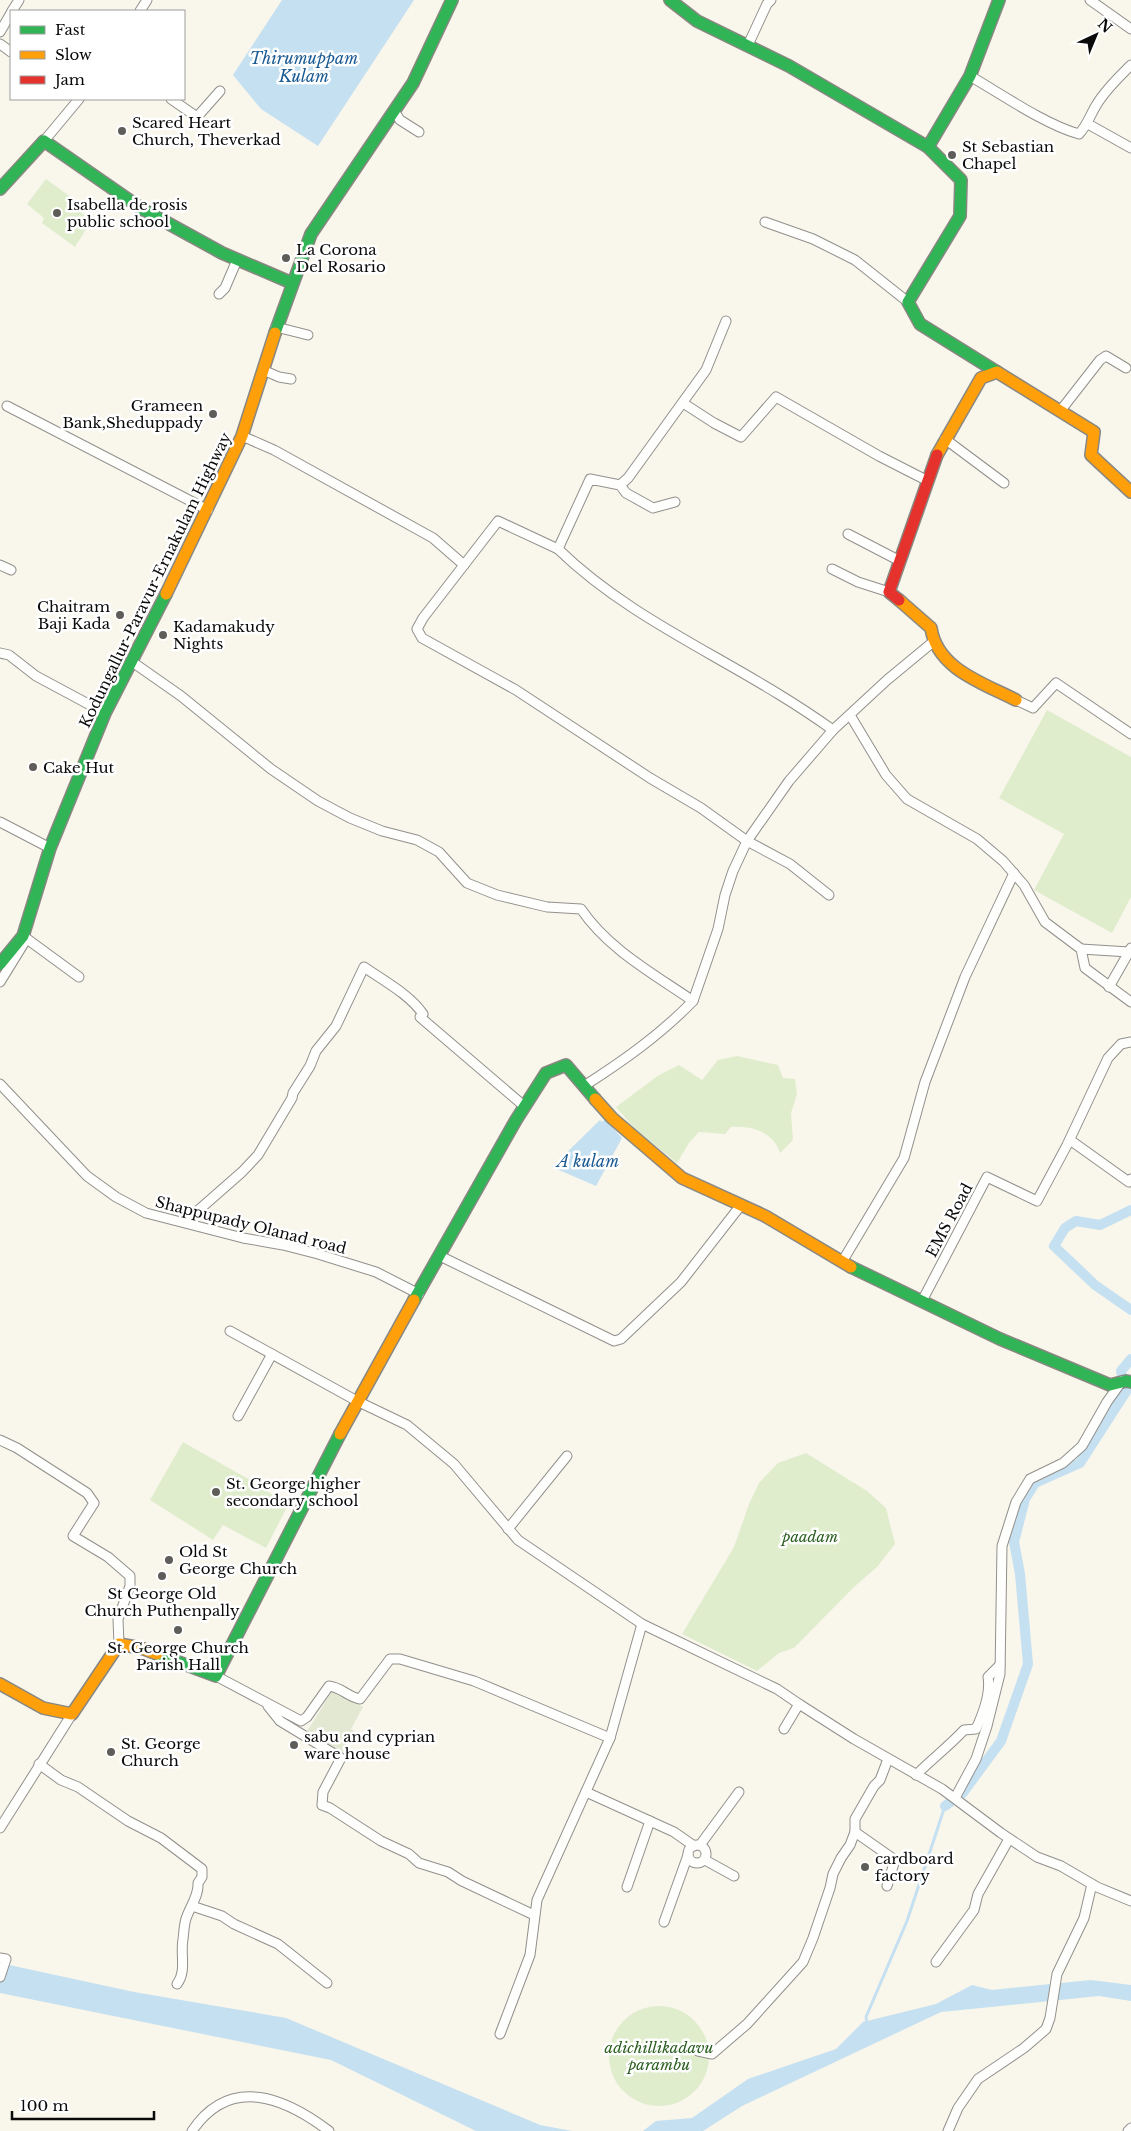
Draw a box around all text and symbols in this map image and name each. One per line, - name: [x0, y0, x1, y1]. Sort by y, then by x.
- legend: [10, 10, 185, 100]
- north arrow: [1071, 10, 1121, 60]
- text: N: [1094, 15, 1116, 37]
- text: Fast: [55, 20, 86, 39]
- text: Slow: [55, 45, 92, 64]
- water label: Thirumuppam Kulam: [250, 48, 358, 86]
- text: Jam: [53, 70, 85, 89]
- place label: Scared Heart Church, Theverkad: [132, 113, 281, 149]
- marker: Scared Heart Church, Theverkad: [116, 125, 128, 137]
- place label: St Sebastian Chapel: [962, 137, 1054, 173]
- marker: St Sebastian Chapel: [946, 149, 958, 161]
- place label: Isabella de rosis public school: [67, 195, 188, 231]
- marker: Isabella de rosis public school: [51, 207, 63, 219]
- place label: La Corona Del Rosario: [296, 240, 386, 276]
- marker: La Corona Del Rosario: [280, 252, 292, 264]
- place label: Grameen Bank,Sheduppady: [62, 396, 203, 432]
- marker: Grameen Bank,Sheduppady: [207, 408, 219, 420]
- street label: Kodungallur-Paravur-Ernakulam Highway: [75, 429, 235, 731]
- place label: Chaitram Baji Kada: [37, 597, 111, 633]
- marker: Chaitram Baji Kada: [114, 609, 126, 621]
- place label: Kadamakudy Nights: [173, 617, 275, 653]
- marker: Kadamakudy Nights: [157, 629, 169, 641]
- place label: Cake Hut: [43, 758, 115, 777]
- marker: Cake Hut: [27, 761, 39, 773]
- water label: A kulam: [555, 1151, 619, 1171]
- street label: EMS Road: [922, 1180, 976, 1260]
- street label: Shappupady Olanad road: [154, 1192, 348, 1258]
- place label: St. George higher secondary school: [226, 1474, 361, 1510]
- marker: St. George higher secondary school: [210, 1486, 222, 1498]
- park label: paadam: [780, 1527, 838, 1546]
- place label: Old St George Church: [179, 1542, 297, 1578]
- marker: Old St George Church: [163, 1554, 175, 1566]
- marker: St George Old Church Puthenpally: [156, 1570, 168, 1582]
- place label: St George Old Church Puthenpally: [84, 1584, 240, 1620]
- marker: St. George Church Parish Hall: [172, 1624, 184, 1636]
- place label: St. George Church Parish Hall: [107, 1638, 249, 1674]
- place label: sabu and cyprian ware house: [304, 1727, 435, 1763]
- place label: St. George Church: [121, 1734, 201, 1770]
- marker: sabu and cyprian ware house: [288, 1739, 300, 1751]
- marker: St. George Church: [105, 1746, 117, 1758]
- place label: cardboard factory: [875, 1849, 954, 1885]
- marker: cardboard factory: [859, 1861, 871, 1873]
- park label: adichillikadavu parambu: [605, 2038, 713, 2074]
- scale bar: [12, 2088, 155, 2120]
- text: 100 m: [20, 2096, 69, 2115]

